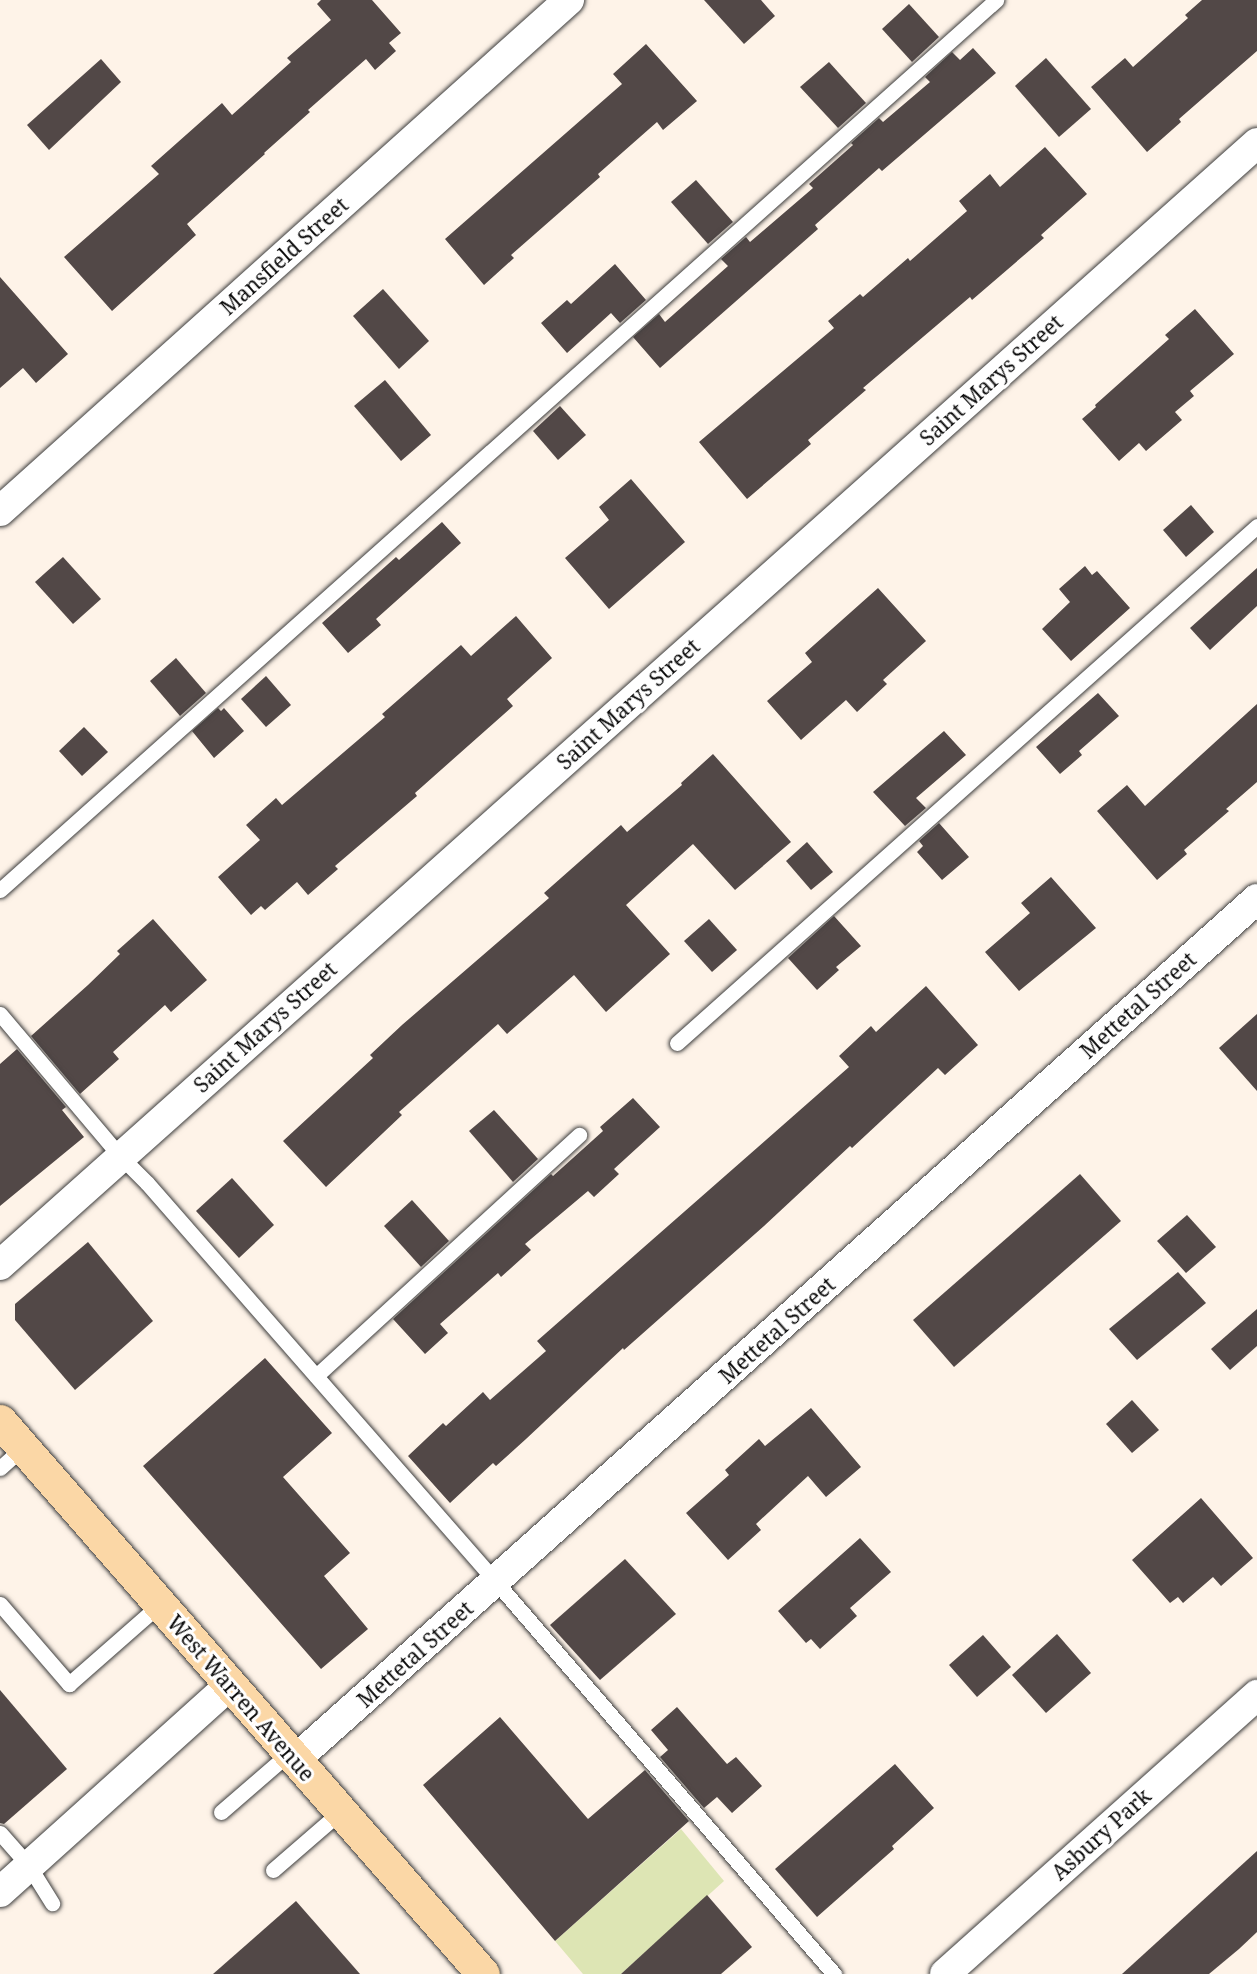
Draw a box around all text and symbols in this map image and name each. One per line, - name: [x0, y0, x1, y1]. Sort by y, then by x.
- street label: Mansfield Street: [215, 192, 353, 320]
- street label: Saint Marys Street: [915, 309, 1067, 451]
- street label: Saint Marys Street: [552, 633, 704, 775]
- street label: Mettetal Street: [1075, 947, 1201, 1063]
- street label: Saint Marys Street: [189, 956, 341, 1098]
- street label: Mettetal Street: [714, 1272, 840, 1388]
- street label: Mettetal Street: [352, 1596, 478, 1712]
- street label: West Warren Avenue: [162, 1610, 320, 1786]
- street label: Asbury Park: [1046, 1783, 1156, 1885]

